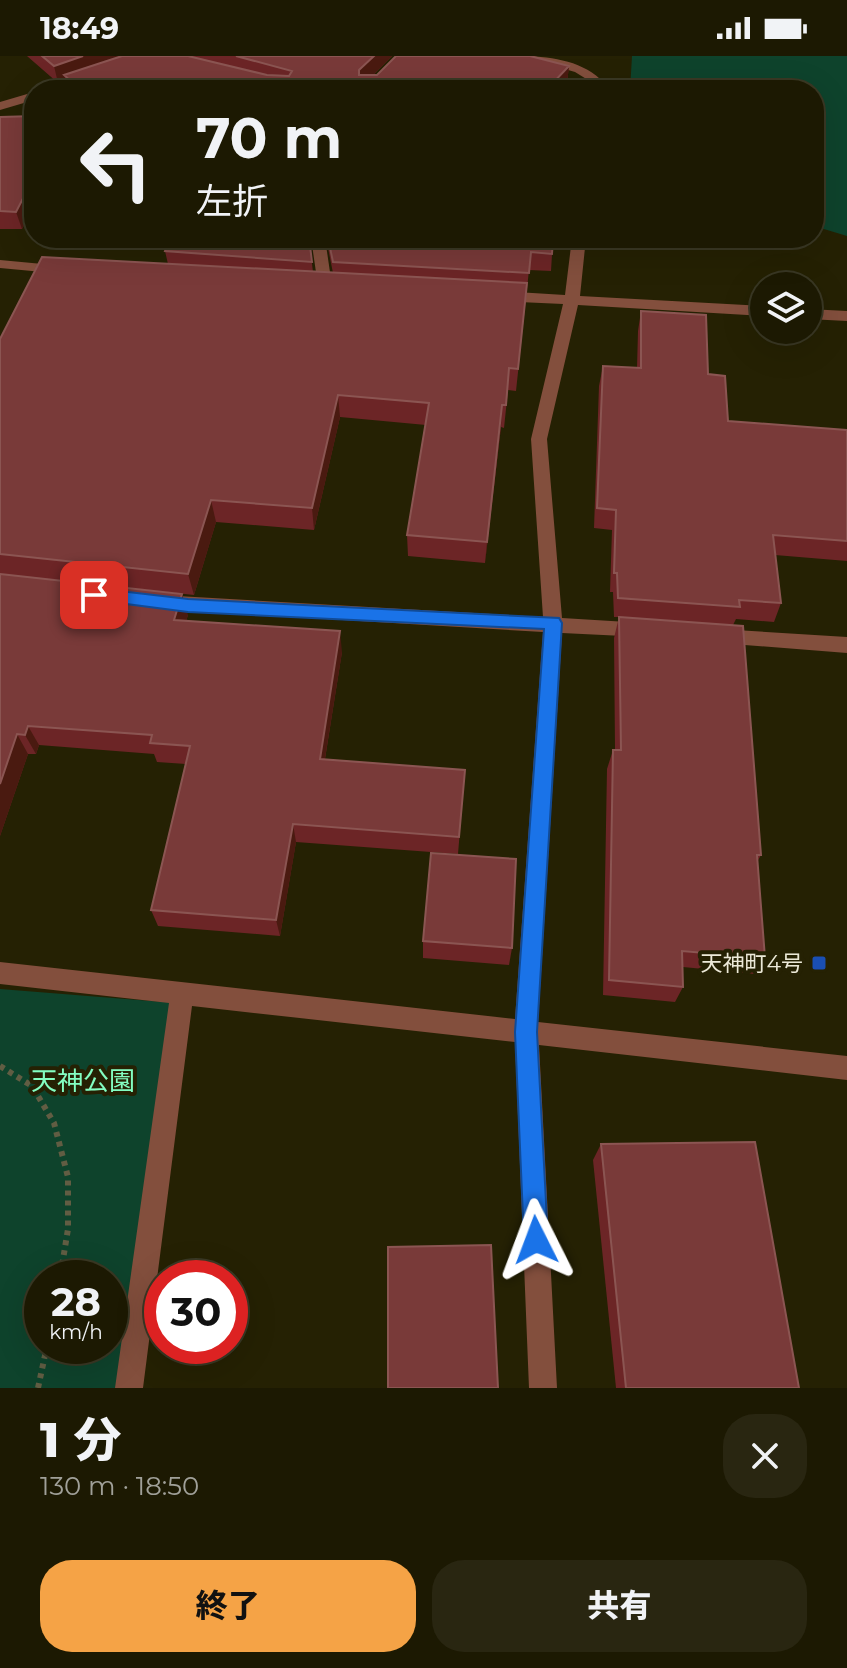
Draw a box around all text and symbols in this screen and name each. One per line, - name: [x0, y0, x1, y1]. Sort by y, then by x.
- text: 18:49: [40, 10, 119, 47]
- text: 70 m: [196, 104, 342, 172]
- icon: left: [64, 112, 168, 216]
- text: 左折: [196, 179, 268, 223]
- map controls: [750, 272, 822, 344]
- button: layers: [750, 272, 822, 344]
- pin: [60, 561, 128, 629]
- icon: arrive: [72, 573, 116, 617]
- place label: 天神町4号: [700, 950, 803, 977]
- marker: 天神町4号: [810, 954, 828, 972]
- park label: 天神公園: [31, 1065, 135, 1097]
- position arrow: [494, 1198, 578, 1282]
- speed limit sign: 30: [144, 1260, 248, 1364]
- text: 28: [51, 1277, 101, 1326]
- text: km/h: [49, 1320, 103, 1344]
- text: 1 分: [40, 1411, 121, 1469]
- button: close: [723, 1414, 807, 1498]
- text: 130 m · 18:50: [40, 1470, 199, 1502]
- button: 終了: [40, 1560, 416, 1652]
- button: 共有: [432, 1560, 807, 1652]

